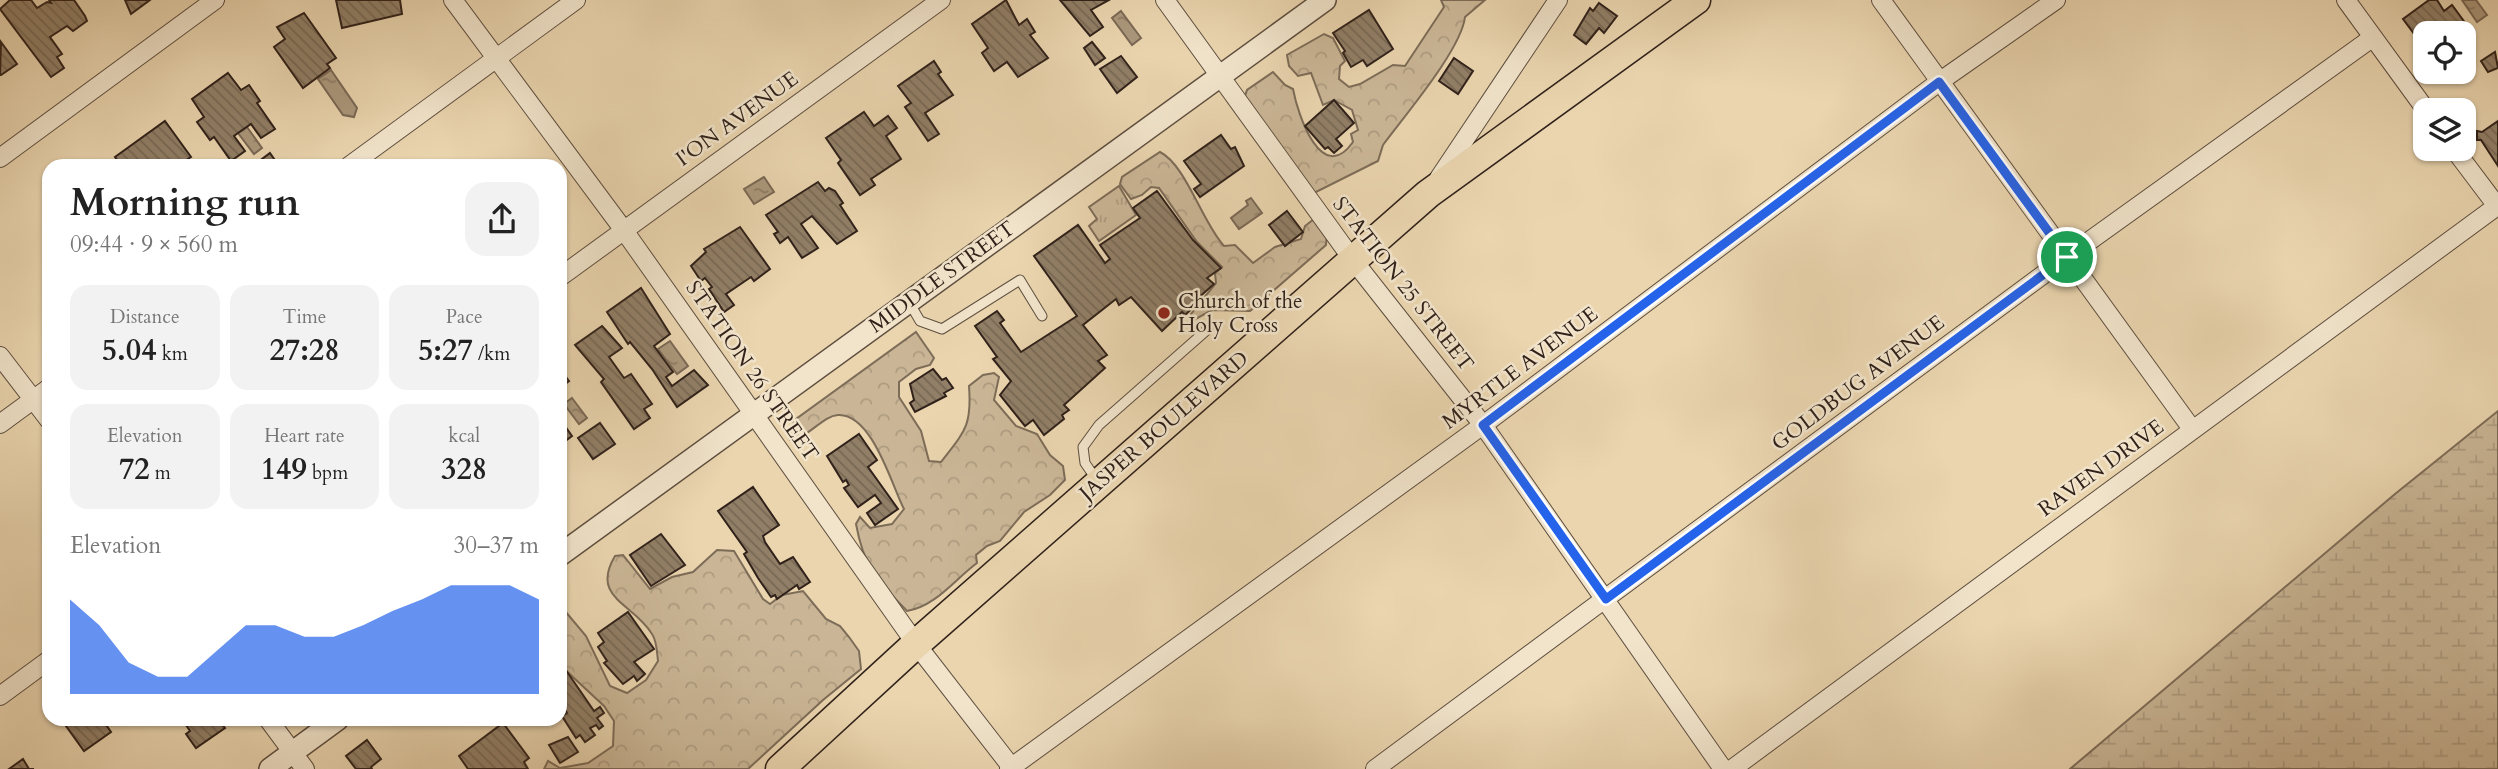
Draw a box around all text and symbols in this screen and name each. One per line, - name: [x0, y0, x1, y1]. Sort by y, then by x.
- map controls: [2413, 21, 2476, 161]
- button: locate: [2413, 21, 2476, 84]
- street label: I'ON AVENUE: [670, 65, 804, 173]
- button: layers: [2413, 98, 2476, 161]
- text: Morning run: [70, 177, 300, 229]
- button: share: [465, 182, 539, 256]
- street label: STATION 25 STREET: [1326, 191, 1480, 377]
- street label: MIDDLE STREET: [863, 214, 1021, 340]
- pin: [2037, 227, 2097, 287]
- text: 09:44 · 9 × 560 m: [70, 229, 238, 260]
- icon: arrive: [2048, 238, 2086, 276]
- street label: STATION 26 STREET: [679, 275, 825, 467]
- place label: Church of the Holy Cross: [1178, 287, 1303, 340]
- street label: MYRTLE AVENUE: [1436, 300, 1604, 436]
- text: Distance: [110, 304, 180, 330]
- text: Time: [283, 304, 326, 330]
- text: Pace: [446, 304, 483, 330]
- marker: Church of the Holy Cross: [1156, 305, 1172, 321]
- street label: GOLDBUG AVENUE: [1766, 308, 1950, 458]
- text: 5.04: [102, 330, 157, 371]
- text: 27:28: [269, 330, 340, 371]
- text: 5:27: [418, 330, 473, 371]
- text: km: [157, 341, 188, 367]
- text: /km: [473, 341, 510, 367]
- street label: JASPER BOULEVARD: [1071, 344, 1255, 510]
- street label: RAVEN DRIVE: [2032, 413, 2170, 523]
- text: Elevation: [107, 423, 183, 449]
- text: Heart rate: [264, 423, 345, 449]
- text: kcal: [448, 423, 480, 449]
- text: 72: [119, 449, 150, 490]
- text: 149: [261, 449, 307, 490]
- text: 328: [441, 449, 487, 490]
- text: m: [150, 460, 171, 486]
- text: bpm: [307, 460, 348, 486]
- text: Elevation: [70, 530, 161, 561]
- text: 30–37 m: [454, 530, 539, 561]

